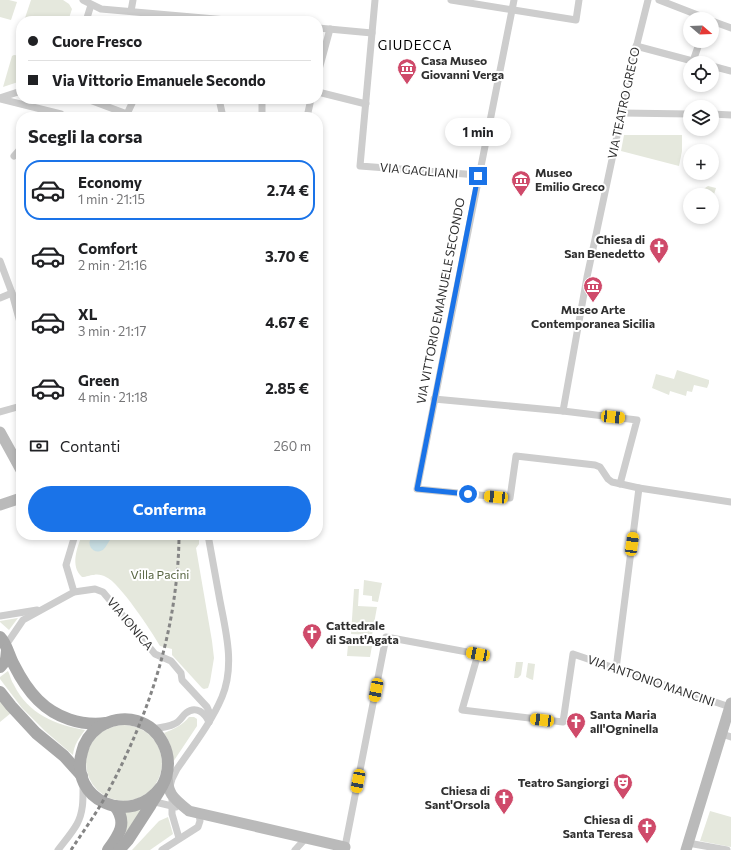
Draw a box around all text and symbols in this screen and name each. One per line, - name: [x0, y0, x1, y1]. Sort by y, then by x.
- north arrow: [683, 12, 719, 48]
- map controls: [683, 12, 719, 224]
- text: Cuore Fresco: [52, 32, 142, 50]
- district label: GIUDECCA: [378, 37, 452, 53]
- street label: VIA TEATRO GRECO: [604, 45, 642, 160]
- place label: Casa Museo Giovanni Verga: [421, 53, 504, 81]
- button: locate: [683, 56, 719, 92]
- museum icon: Casa Museo Giovanni Verga: [396, 57, 418, 85]
- text: Via Vittorio Emanuele Secondo: [52, 71, 266, 89]
- button: layers: [683, 100, 719, 136]
- callout: 1 min: [445, 118, 511, 146]
- text: 1 min: [463, 124, 493, 140]
- text: Scegli la corsa: [28, 125, 143, 147]
- button: +: [683, 144, 719, 180]
- street label: VIA GAGLIANI: [379, 160, 459, 180]
- place label: Museo Emilio Greco: [535, 165, 605, 193]
- route end: [469, 167, 487, 185]
- museum icon: Museo Emilio Greco: [510, 169, 532, 197]
- icon: car: [30, 172, 66, 208]
- text: Economy: [78, 173, 142, 191]
- text: 2.74 €: [267, 181, 309, 199]
- button: −: [683, 188, 719, 224]
- text: 1 min · 21:15: [78, 191, 145, 207]
- street label: VIA VITTORIO EMANUELE SECONDO: [413, 196, 467, 405]
- place label: Chiesa di San Benedetto: [564, 232, 645, 260]
- church icon: Chiesa di San Benedetto: [648, 236, 670, 264]
- icon: car: [30, 238, 66, 274]
- text: Comfort: [78, 239, 138, 257]
- text: 3.70 €: [265, 247, 309, 265]
- text: 2 min · 21:16: [78, 257, 147, 273]
- museum icon: Museo Arte Contemporanea Sicilia: [582, 275, 604, 303]
- place label: Museo Arte Contemporanea Sicilia: [531, 302, 655, 330]
- icon: car: [30, 304, 66, 340]
- text: XL: [78, 305, 97, 323]
- text: 4.67 €: [265, 313, 309, 331]
- text: 3 min · 21:17: [78, 323, 146, 339]
- icon: car: [30, 370, 66, 406]
- text: Green: [78, 371, 119, 389]
- text: 2.85 €: [265, 379, 309, 397]
- text: 4 min · 21:18: [78, 389, 148, 405]
- car: [600, 410, 626, 424]
- icon: cash: [28, 435, 50, 457]
- text: Contanti: [60, 437, 120, 455]
- text: 260 m: [274, 438, 311, 454]
- route start: [459, 485, 477, 503]
- button: Conferma: [28, 486, 311, 532]
- car: [484, 490, 508, 504]
- car: [624, 531, 640, 557]
- park label: Villa Pacini: [131, 567, 189, 581]
- street label: VIA IONICA: [105, 594, 157, 652]
- place label: Cattedrale di Sant'Agata: [326, 618, 399, 646]
- church icon: Cattedrale di Sant'Agata: [301, 622, 323, 650]
- car: [465, 646, 491, 662]
- street label: VIA ANTONIO MANCINI: [586, 652, 717, 708]
- car: [368, 677, 384, 703]
- place label: Santa Maria all'Ogninella: [590, 707, 658, 735]
- church icon: Santa Maria all'Ogninella: [565, 711, 587, 739]
- car: [529, 713, 555, 727]
- car: [350, 768, 366, 794]
- theatre icon: Teatro Sangiorgi: [612, 772, 634, 800]
- place label: Teatro Sangiorgi: [518, 775, 609, 789]
- place label: Chiesa di Sant'Orsola: [425, 783, 490, 811]
- church icon: Chiesa di Sant'Orsola: [493, 787, 515, 815]
- place label: Chiesa di Santa Teresa: [563, 812, 633, 840]
- church icon: Chiesa di Santa Teresa: [636, 816, 658, 844]

